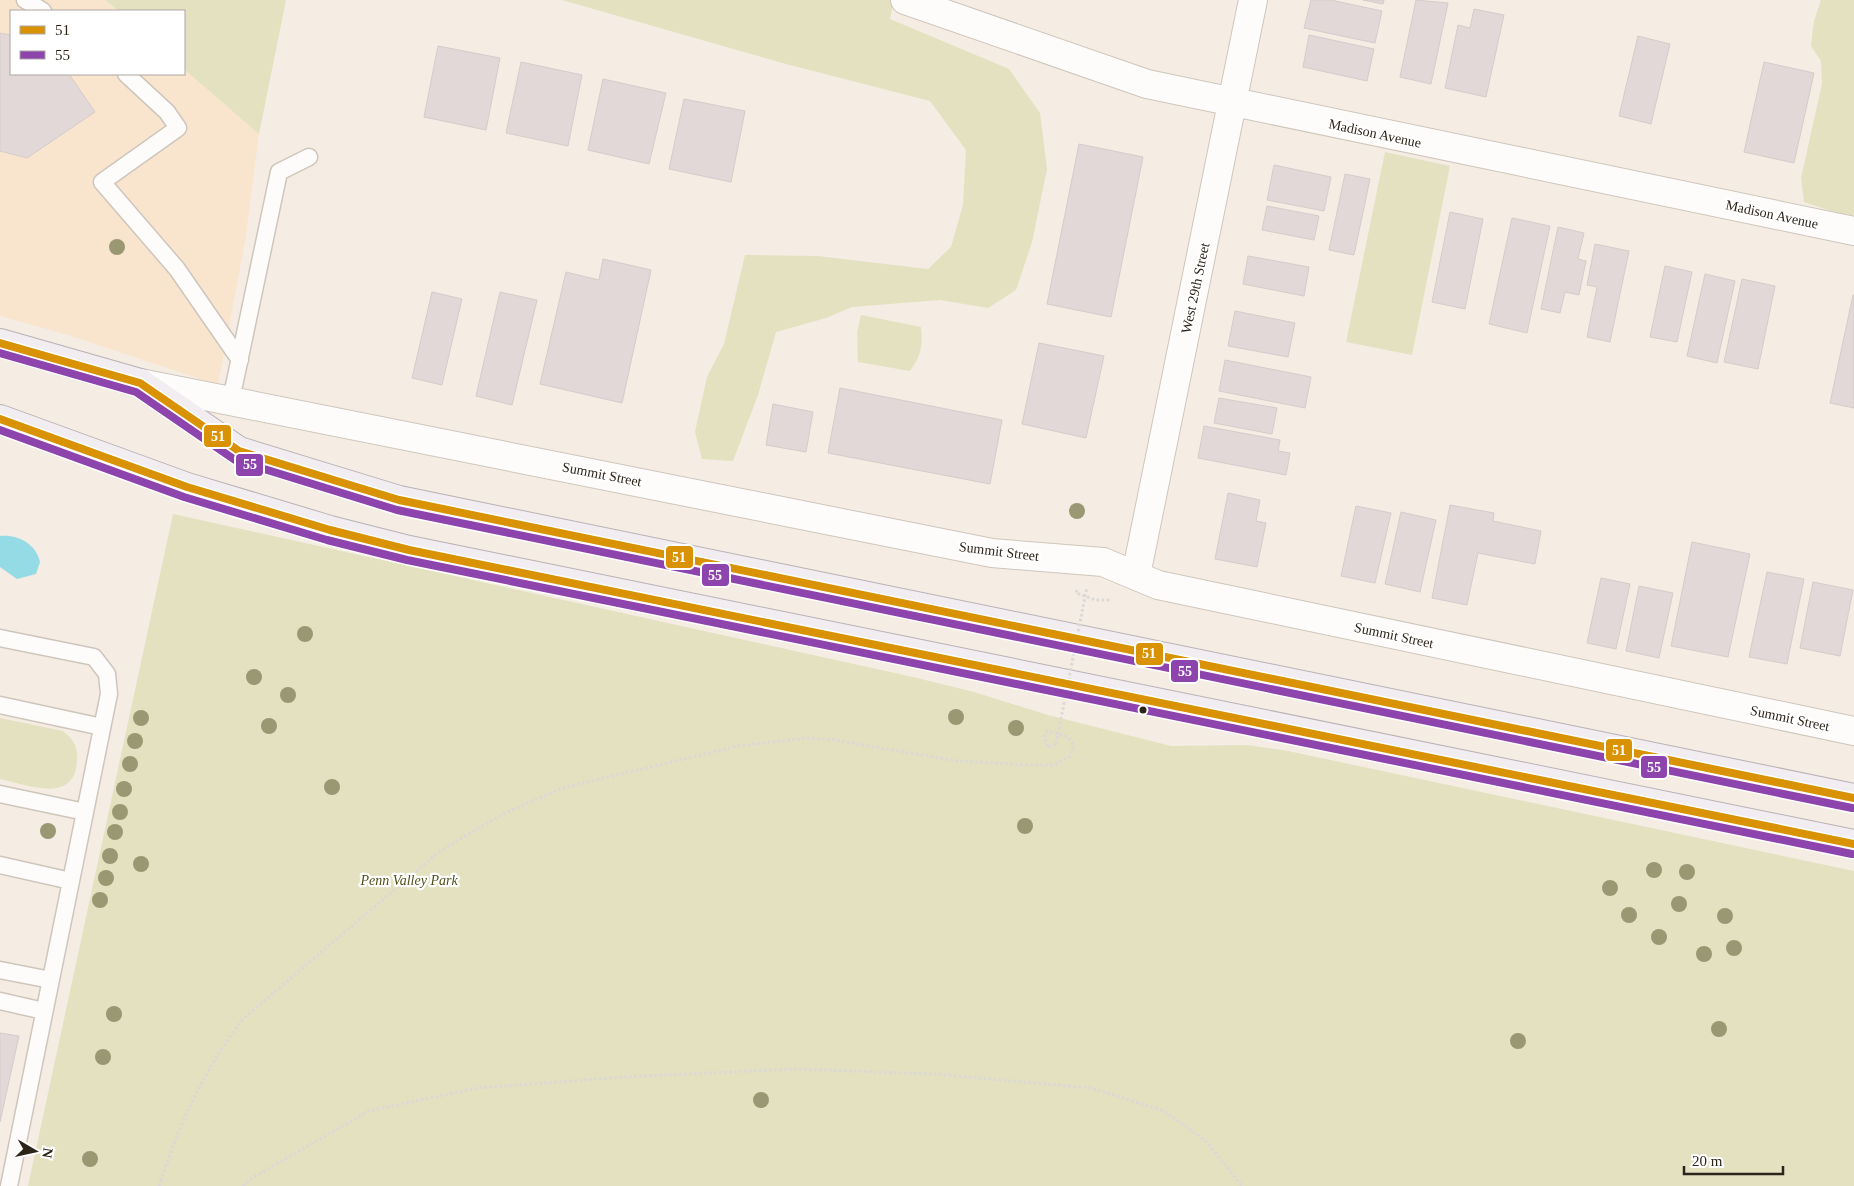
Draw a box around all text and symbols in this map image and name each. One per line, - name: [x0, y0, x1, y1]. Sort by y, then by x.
- legend: [10, 10, 185, 75]
- text: 51: [55, 22, 70, 38]
- text: 55: [55, 47, 70, 63]
- street label: Madison Avenue: [1327, 116, 1423, 151]
- street label: Madison Avenue: [1724, 197, 1820, 232]
- street label: West 29th Street: [1179, 241, 1212, 335]
- line badge: 51: [203, 424, 232, 448]
- text: 51: [211, 429, 225, 444]
- line badge: 55: [235, 453, 264, 477]
- text: 55: [243, 457, 257, 472]
- street label: Summit Street: [561, 459, 643, 490]
- street label: Summit Street: [958, 539, 1040, 564]
- line badge: 51: [665, 545, 694, 569]
- text: 51: [672, 550, 686, 565]
- line badge: 55: [701, 563, 730, 587]
- text: 55: [708, 568, 722, 583]
- street label: Summit Street: [1353, 620, 1435, 651]
- line badge: 51: [1135, 642, 1164, 666]
- text: 51: [1142, 646, 1156, 661]
- line badge: 55: [1170, 659, 1199, 683]
- text: 55: [1178, 664, 1192, 679]
- street label: Summit Street: [1749, 703, 1831, 734]
- unlabelled marker: [1138, 705, 1148, 715]
- line badge: 51: [1605, 738, 1633, 762]
- text: 51: [1612, 743, 1626, 758]
- line badge: 55: [1640, 755, 1668, 779]
- text: 55: [1647, 760, 1661, 775]
- park label: Penn Valley Park: [359, 873, 458, 888]
- north arrow: [10, 1126, 60, 1176]
- scale bar: [1684, 1144, 1783, 1176]
- text: N: [39, 1147, 56, 1159]
- text: 20 m: [1692, 1153, 1723, 1169]

